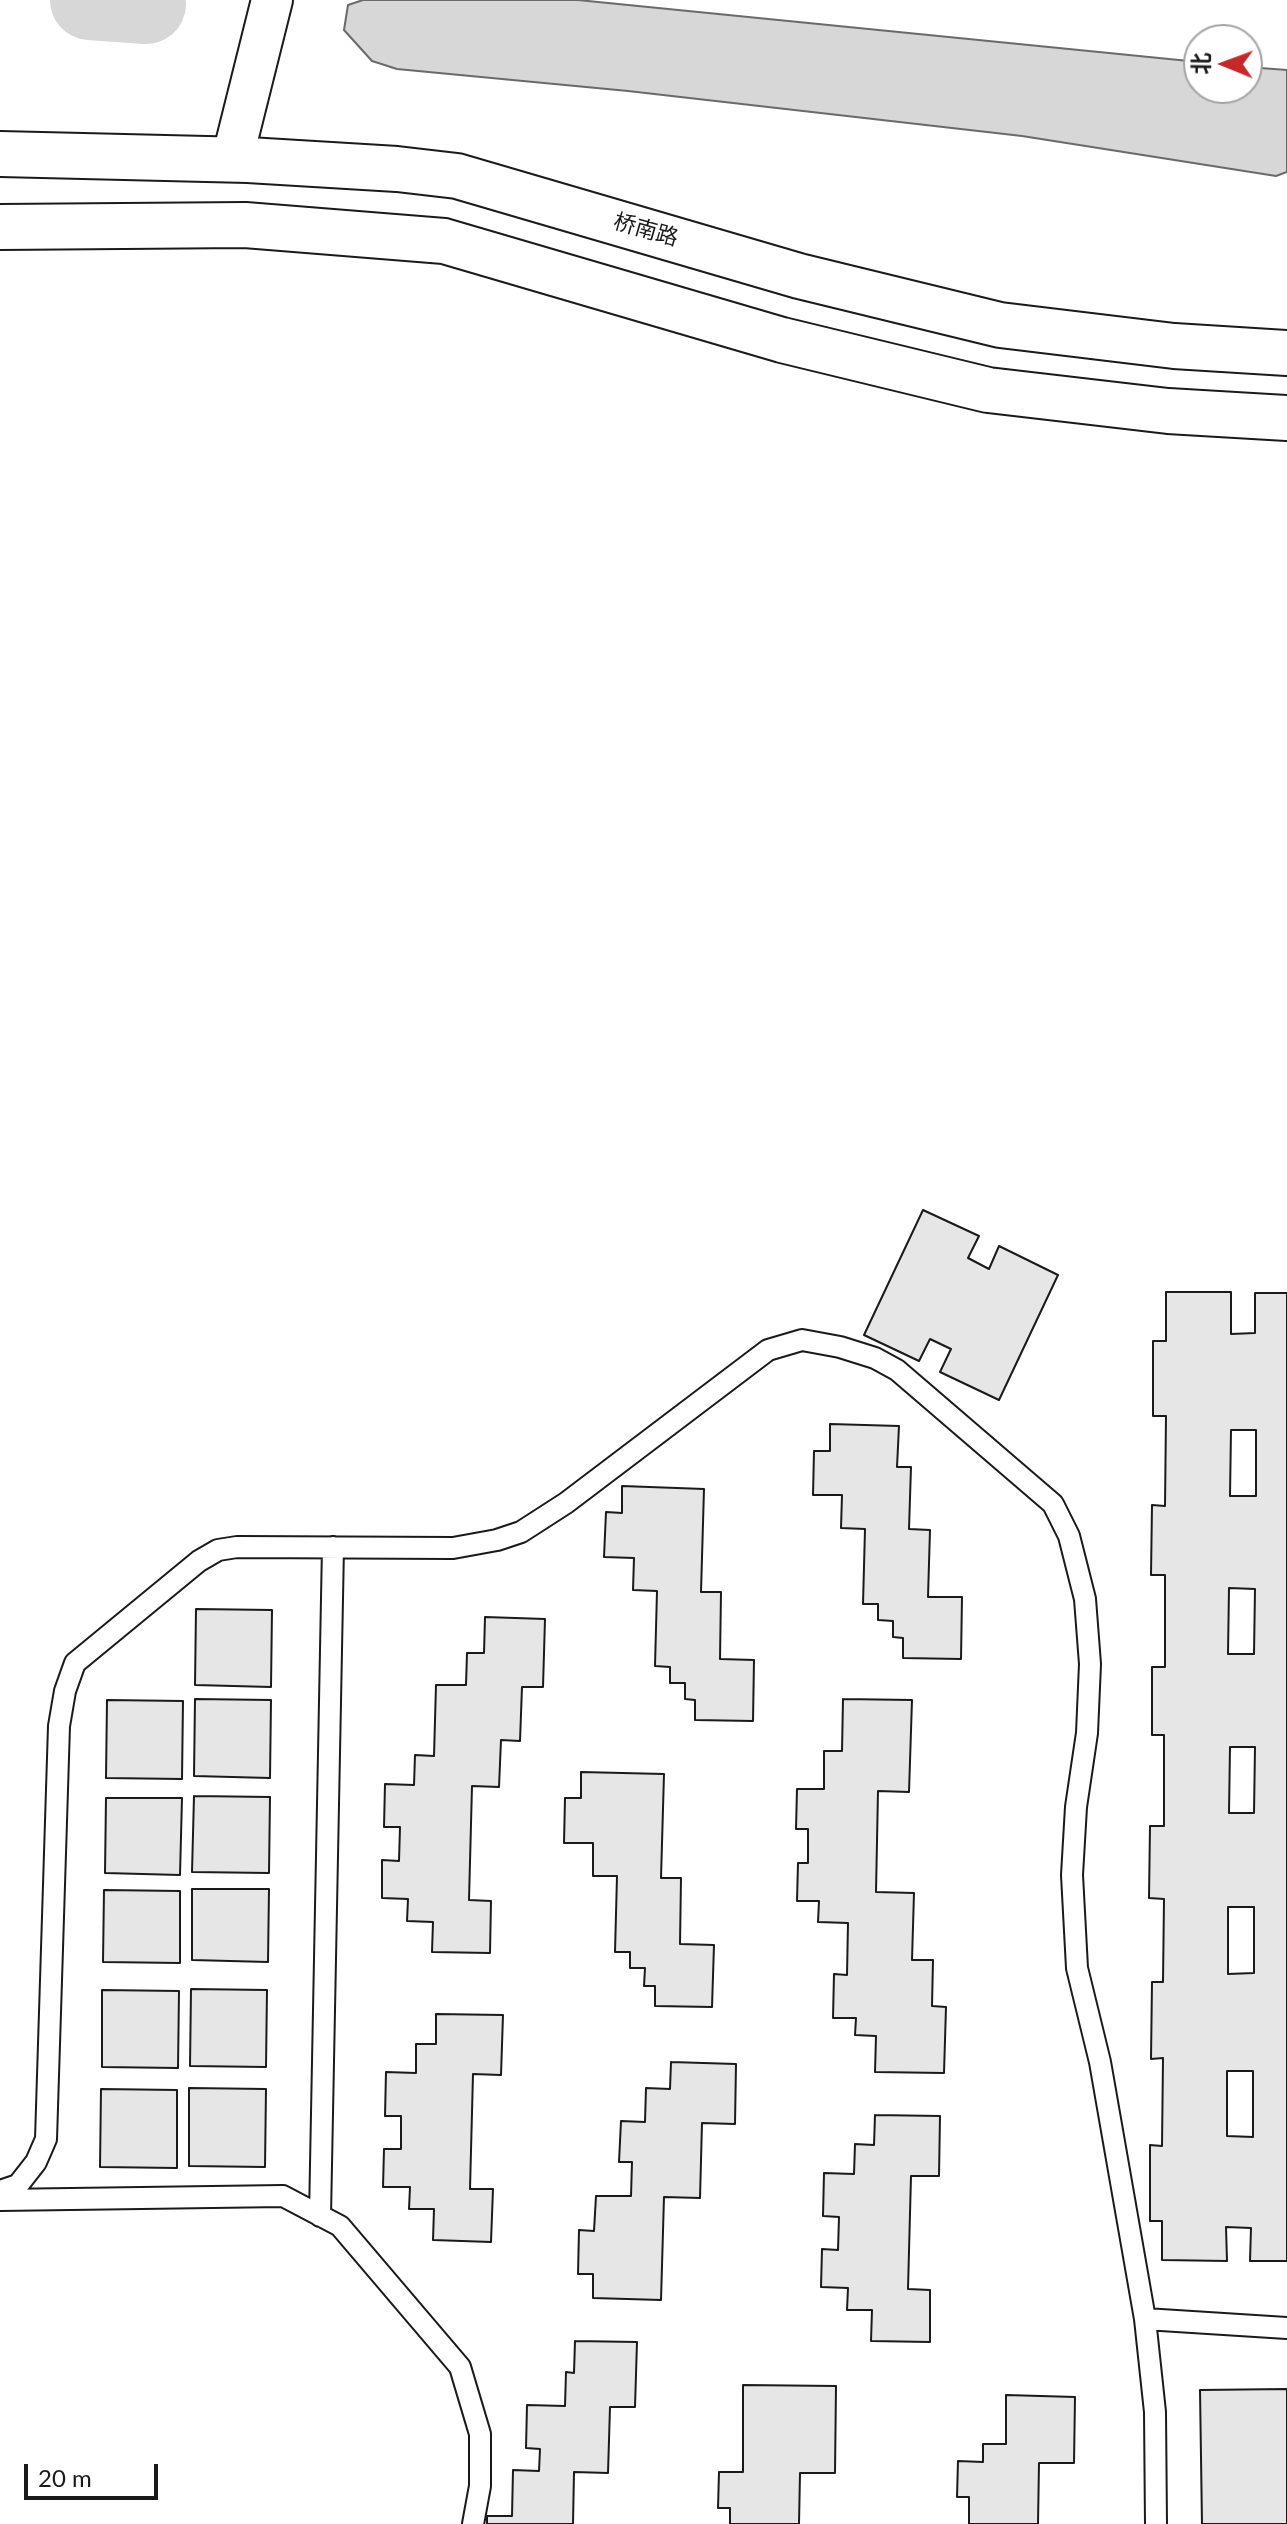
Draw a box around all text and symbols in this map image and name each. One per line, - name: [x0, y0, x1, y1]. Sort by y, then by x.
- north arrow: [1183, 24, 1263, 104]
- text: 北: [1187, 52, 1214, 75]
- street label: 桥南路: [611, 208, 681, 252]
- scale bar: [28, 2448, 162, 2498]
- text: 20 m: [38, 2463, 92, 2492]

